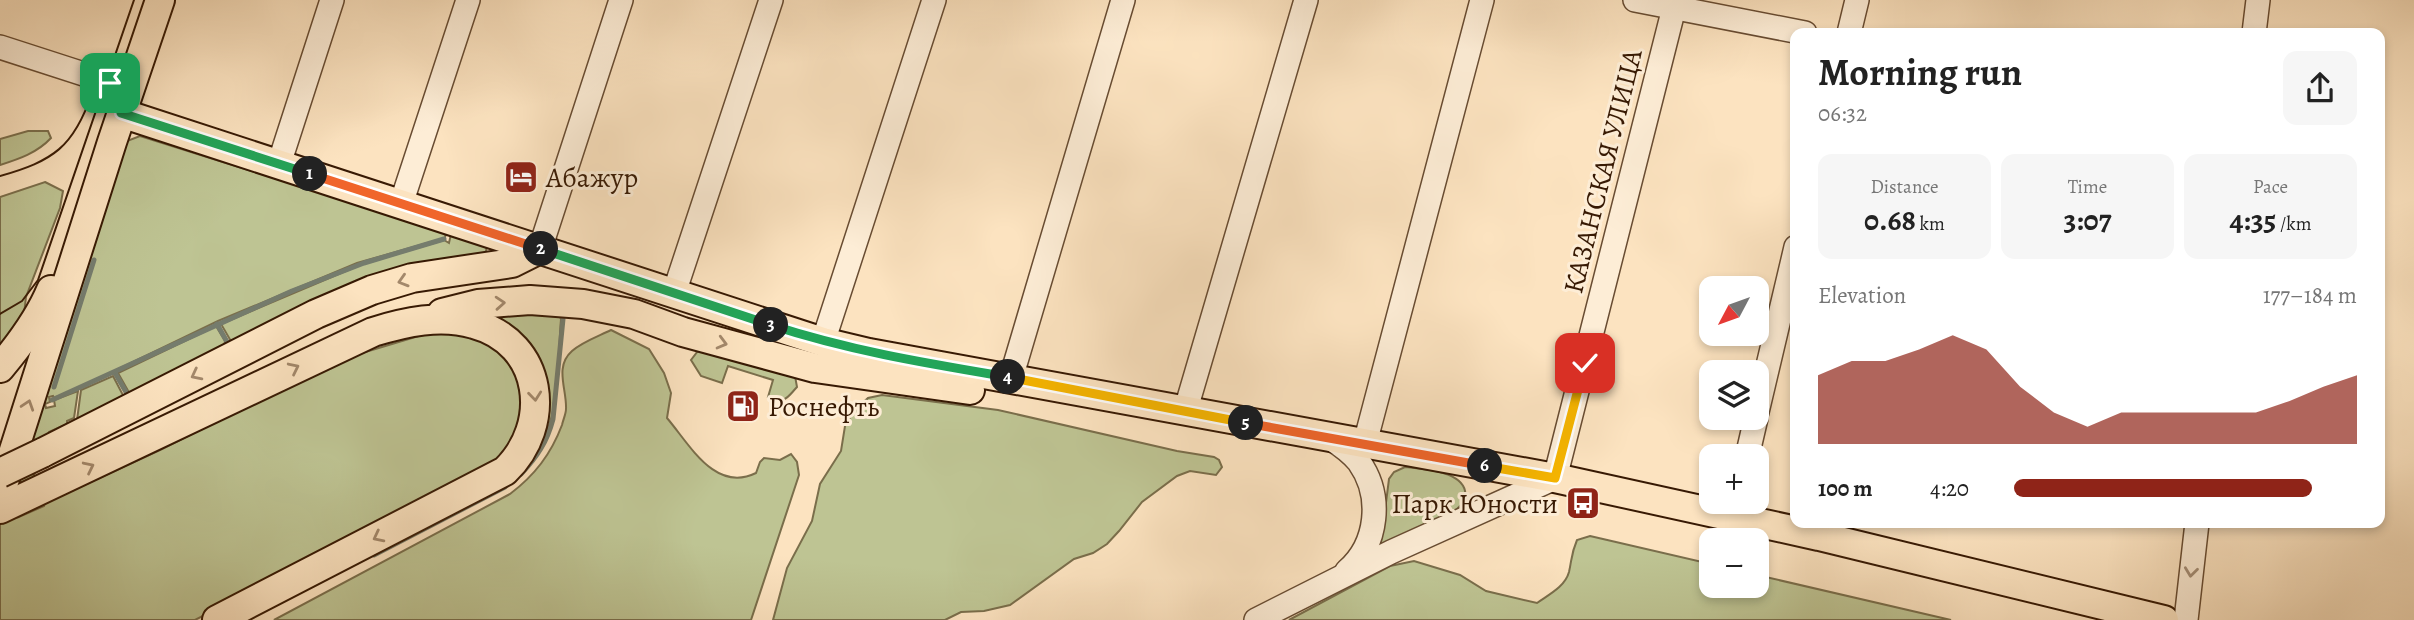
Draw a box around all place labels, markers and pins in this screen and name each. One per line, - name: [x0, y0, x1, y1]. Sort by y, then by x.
- pin: [80, 53, 140, 113]
- pin: 1: [292, 156, 328, 192]
- hotel icon: Абажур: [502, 158, 540, 196]
- place label: Абажур: [545, 159, 638, 197]
- pin: 2: [524, 232, 558, 266]
- pin: 3: [754, 308, 788, 342]
- pin: [1555, 333, 1615, 393]
- pin: 4: [990, 360, 1026, 394]
- fuel station icon: Роснефть: [724, 387, 762, 425]
- place label: Роснефть: [768, 388, 879, 426]
- pin: 5: [1228, 406, 1264, 440]
- pin: 6: [1468, 448, 1502, 484]
- bus stop icon: Парк Юности: [1564, 484, 1602, 522]
- place label: Парк Юности: [1392, 485, 1558, 523]

